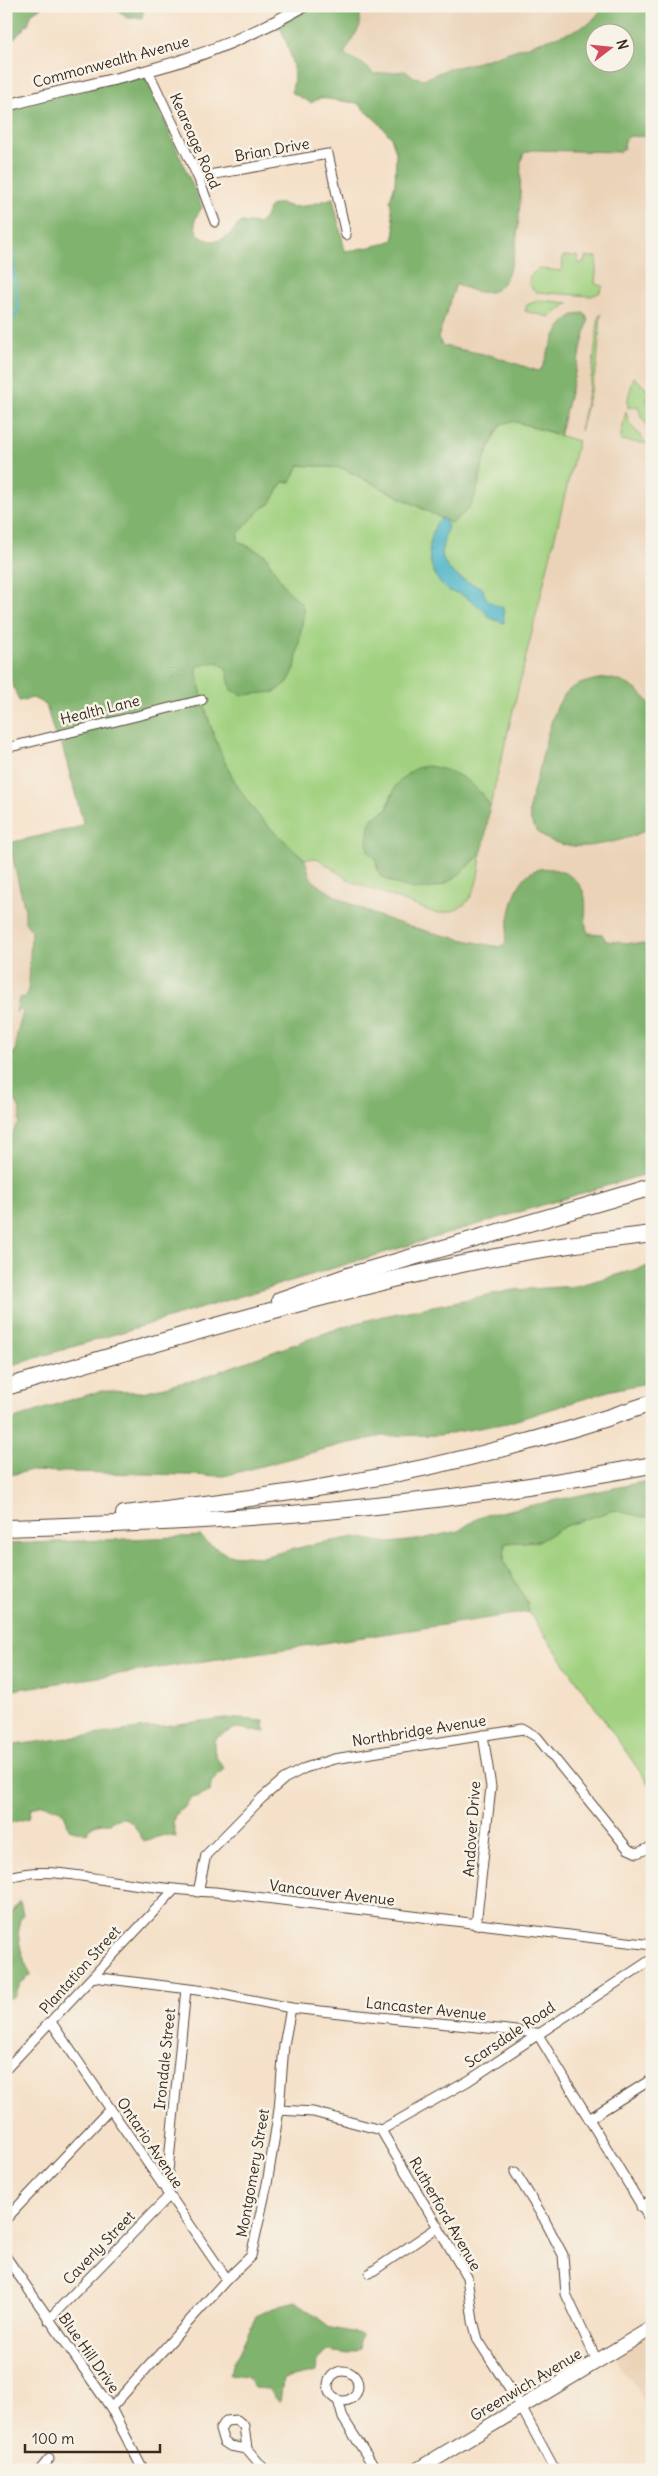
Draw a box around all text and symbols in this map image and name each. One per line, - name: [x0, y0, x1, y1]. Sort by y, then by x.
- north arrow: [586, 22, 636, 72]
- street label: Commonwealth Avenue: [31, 32, 191, 92]
- text: N: [613, 37, 632, 52]
- street label: Keareage Road: [166, 90, 225, 192]
- street label: Brian Drive: [233, 134, 311, 165]
- street label: Health Lane: [58, 690, 142, 729]
- street label: Northbridge Avenue: [351, 1711, 487, 1750]
- street label: Andover Drive: [459, 1780, 484, 1878]
- street label: Vancouver Avenue: [268, 1875, 396, 1910]
- street label: Plantation Street: [35, 1922, 124, 2018]
- street label: Lancaster Avenue: [365, 1993, 487, 2024]
- street label: Scarsdale Road: [461, 1997, 559, 2072]
- street label: Irondale Street: [150, 2007, 179, 2111]
- street label: Ontario Avenue: [113, 2094, 188, 2192]
- street label: Montgomery Street: [232, 2107, 273, 2239]
- street label: Rutherford Avenue: [405, 2154, 486, 2274]
- street label: Caverly Street: [59, 2207, 139, 2289]
- street label: Blue Hill Drive: [55, 2309, 124, 2396]
- street label: Greenwich Avenue: [467, 2344, 585, 2425]
- scale bar: [25, 2421, 160, 2453]
- text: 100 m: [32, 2429, 74, 2448]

